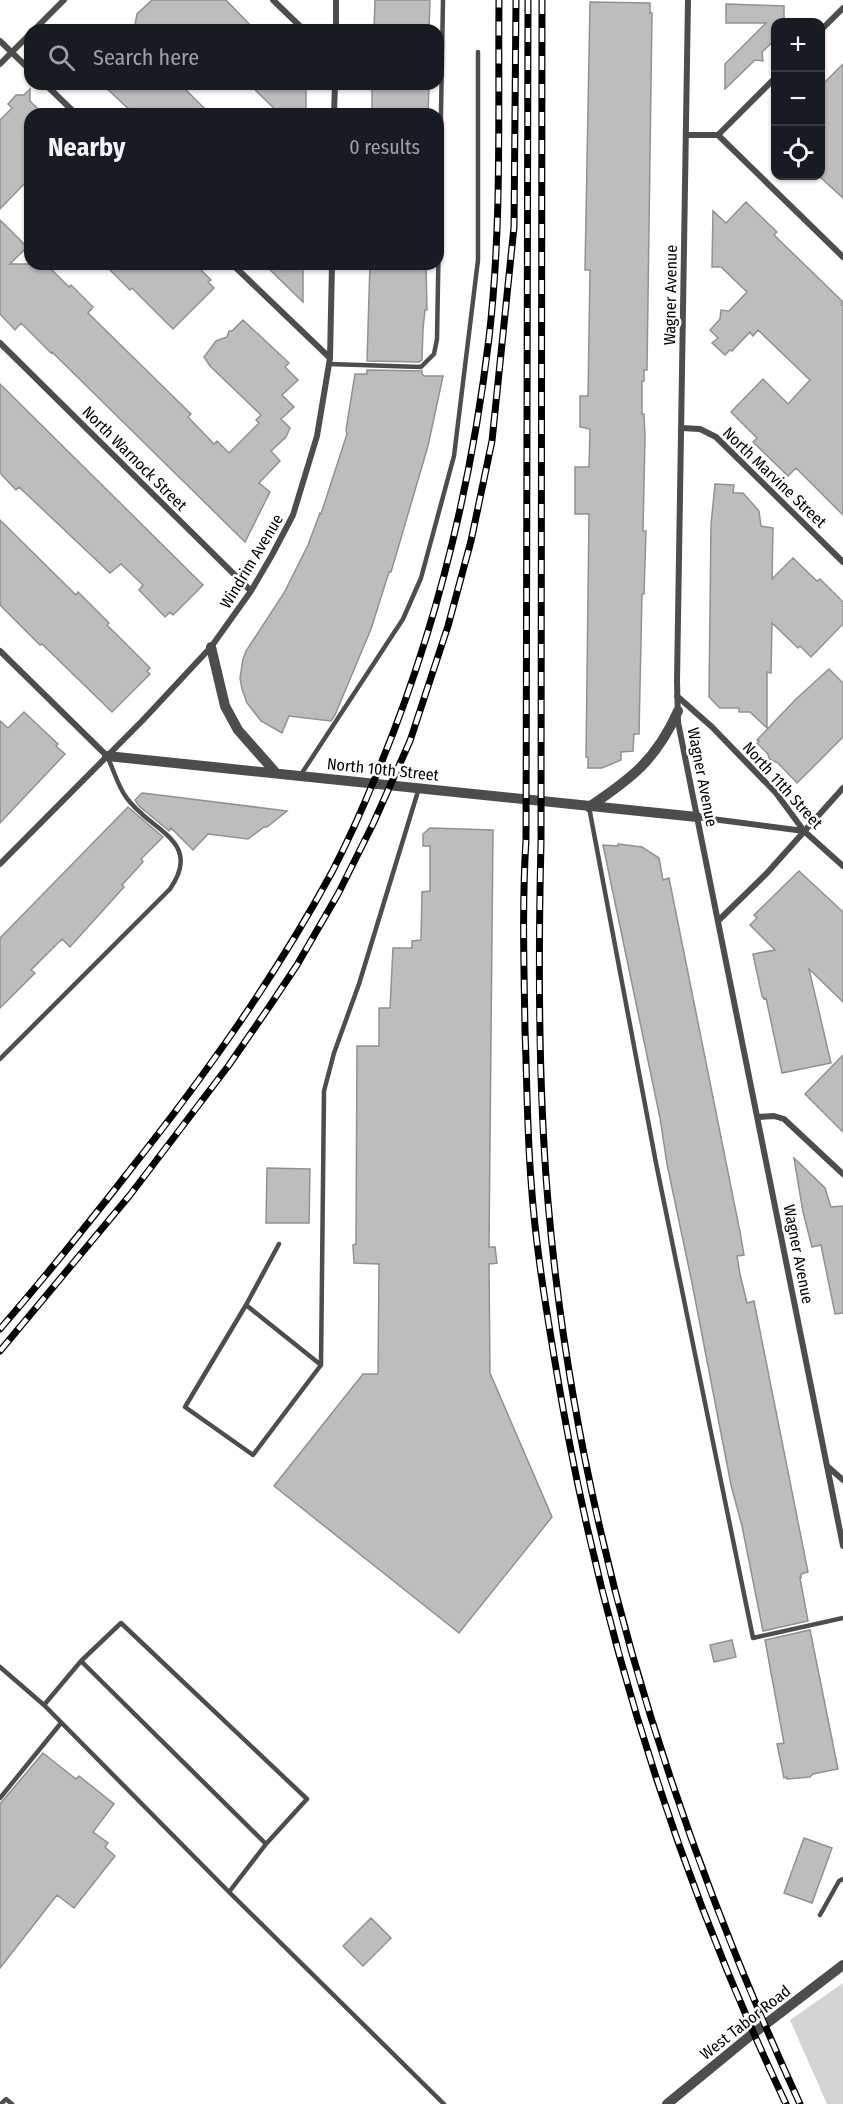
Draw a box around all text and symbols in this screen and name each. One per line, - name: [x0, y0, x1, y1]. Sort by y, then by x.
- map controls: [771, 18, 825, 180]
- button: +: [771, 18, 825, 72]
- search box: [24, 24, 444, 90]
- icon: search: [45, 41, 78, 74]
- text: Search here: [93, 44, 199, 71]
- button: −: [771, 72, 825, 126]
- button: locate: [771, 126, 825, 180]
- text: Nearby: [48, 132, 125, 163]
- text: 0 results: [349, 135, 420, 159]
- street label: Wagner Avenue: [660, 245, 681, 345]
- street label: North Warnock Street: [78, 402, 192, 515]
- street label: North Marvine Street: [719, 423, 831, 532]
- street label: Windrim Avenue: [216, 511, 287, 612]
- street label: Wagner Avenue: [684, 726, 721, 828]
- street label: North 11th Street: [739, 738, 827, 833]
- street label: North 10th Street: [326, 754, 441, 785]
- street label: Wagner Avenue: [780, 1203, 817, 1305]
- street label: West Tabor Road: [696, 1981, 794, 2064]

